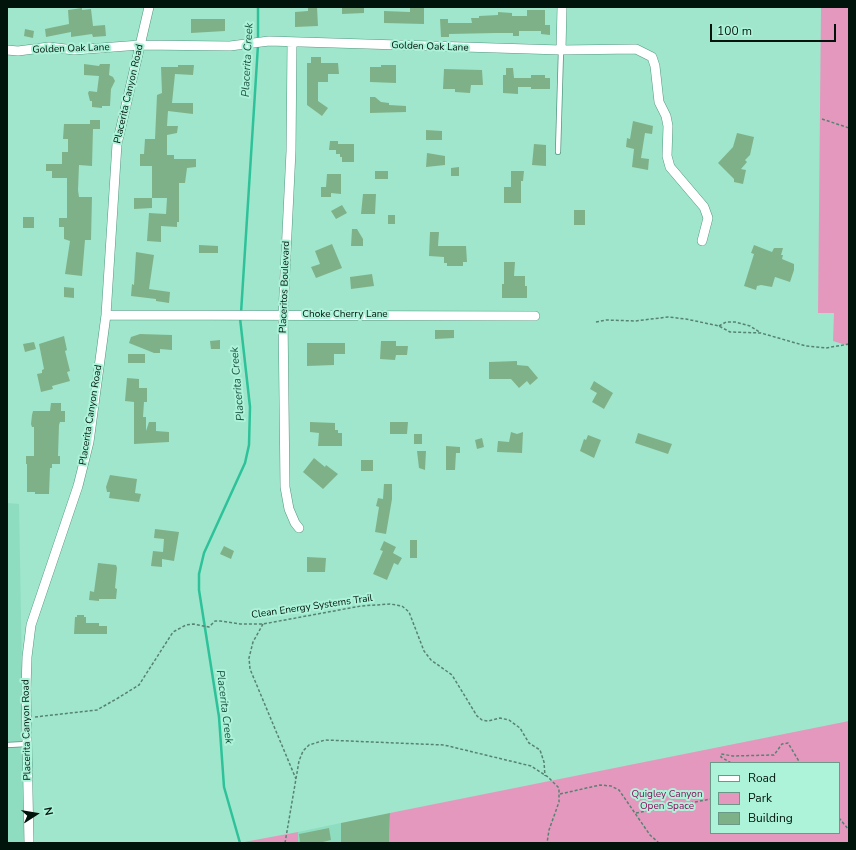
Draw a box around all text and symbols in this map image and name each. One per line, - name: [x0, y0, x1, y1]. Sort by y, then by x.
- scale bar: [712, 16, 838, 42]
- water label: Placerita Creek: [239, 23, 257, 97]
- text: 100 m: [717, 23, 752, 39]
- street label: Golden Oak Lane: [391, 40, 469, 54]
- street label: Golden Oak Lane: [32, 42, 110, 56]
- street label: Placerita Canyon Road: [112, 43, 146, 145]
- street label: Placeritos Boulevard: [277, 241, 293, 333]
- street label: Choke Cherry Lane: [302, 309, 388, 321]
- water label: Placerita Creek: [228, 346, 248, 422]
- street label: Placerita Canyon Road: [77, 364, 105, 466]
- street label: Clean Energy Systems Trail: [251, 593, 373, 621]
- water label: Placerita Creek: [213, 669, 235, 745]
- street label: Placerita Canyon Road: [20, 679, 34, 781]
- legend: [710, 762, 840, 834]
- text: Road: [748, 770, 776, 786]
- park label: Quigley Canyon Open Space: [631, 789, 703, 812]
- text: Park: [748, 790, 772, 806]
- north arrow: [16, 794, 56, 834]
- text: N: [40, 806, 56, 817]
- text: Building: [748, 810, 793, 826]

